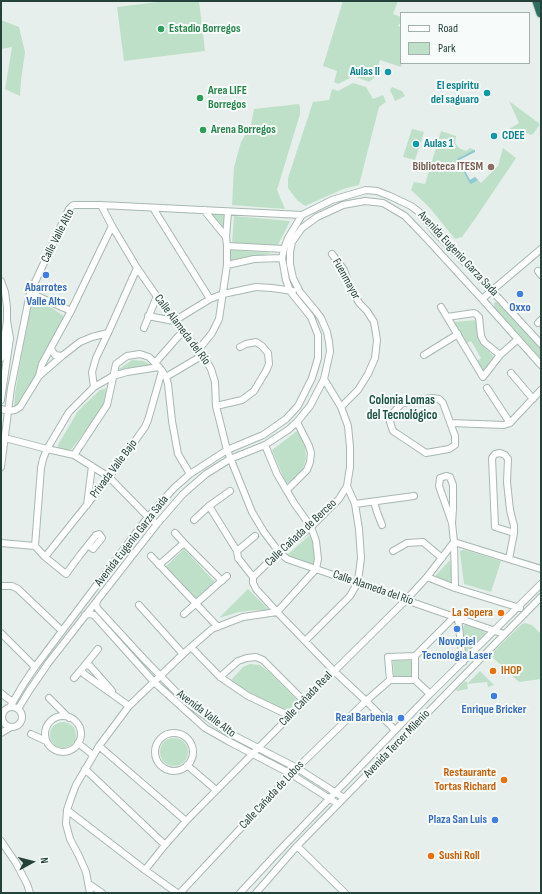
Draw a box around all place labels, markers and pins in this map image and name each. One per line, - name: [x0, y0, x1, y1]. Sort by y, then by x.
- place label: Estadio Borregos: [169, 22, 241, 36]
- marker: Estadio Borregos: [156, 24, 166, 34]
- place label: Aulas II: [350, 65, 380, 79]
- marker: Aulas II: [383, 67, 393, 77]
- place label: El espíritu del saguaro: [431, 79, 479, 107]
- place label: Area LIFE Borregos: [208, 84, 247, 112]
- marker: El espíritu del saguaro: [482, 88, 492, 98]
- marker: Area LIFE Borregos: [195, 93, 205, 103]
- place label: Arena Borregos: [211, 123, 276, 137]
- marker: Arena Borregos: [198, 125, 208, 135]
- place label: CDEE: [502, 129, 525, 143]
- marker: CDEE: [489, 131, 499, 141]
- place label: Aulas 1: [424, 137, 453, 151]
- marker: Aulas 1: [411, 139, 421, 149]
- place label: Biblioteca ITESM: [413, 160, 483, 174]
- marker: Biblioteca ITESM: [486, 162, 496, 172]
- marker: Abarrotes Valle Alto: [41, 270, 51, 280]
- place label: Abarrotes Valle Alto: [25, 281, 67, 309]
- marker: Oxxo: [515, 289, 525, 299]
- place label: Oxxo: [509, 301, 531, 315]
- place label: La Sopera: [452, 606, 493, 620]
- marker: La Sopera: [496, 608, 506, 618]
- marker: Novopiel Tecnologia Laser: [452, 624, 462, 634]
- place label: Novopiel Tecnologia Laser: [422, 635, 492, 663]
- place label: IHOP: [501, 664, 522, 678]
- marker: IHOP: [488, 666, 498, 676]
- marker: Enrique Bricker: [489, 691, 499, 701]
- place label: Enrique Bricker: [462, 703, 526, 717]
- place label: Real Barbenia: [336, 711, 393, 725]
- marker: Real Barbenia: [396, 713, 406, 723]
- place label: Restaurante Tortas Richard: [435, 766, 496, 794]
- marker: Restaurante Tortas Richard: [499, 775, 509, 785]
- place label: Plaza San Luis: [428, 813, 487, 827]
- marker: Plaza San Luis: [490, 815, 500, 825]
- place label: Sushi Roll: [439, 849, 480, 863]
- marker: Sushi Roll: [426, 851, 436, 861]

